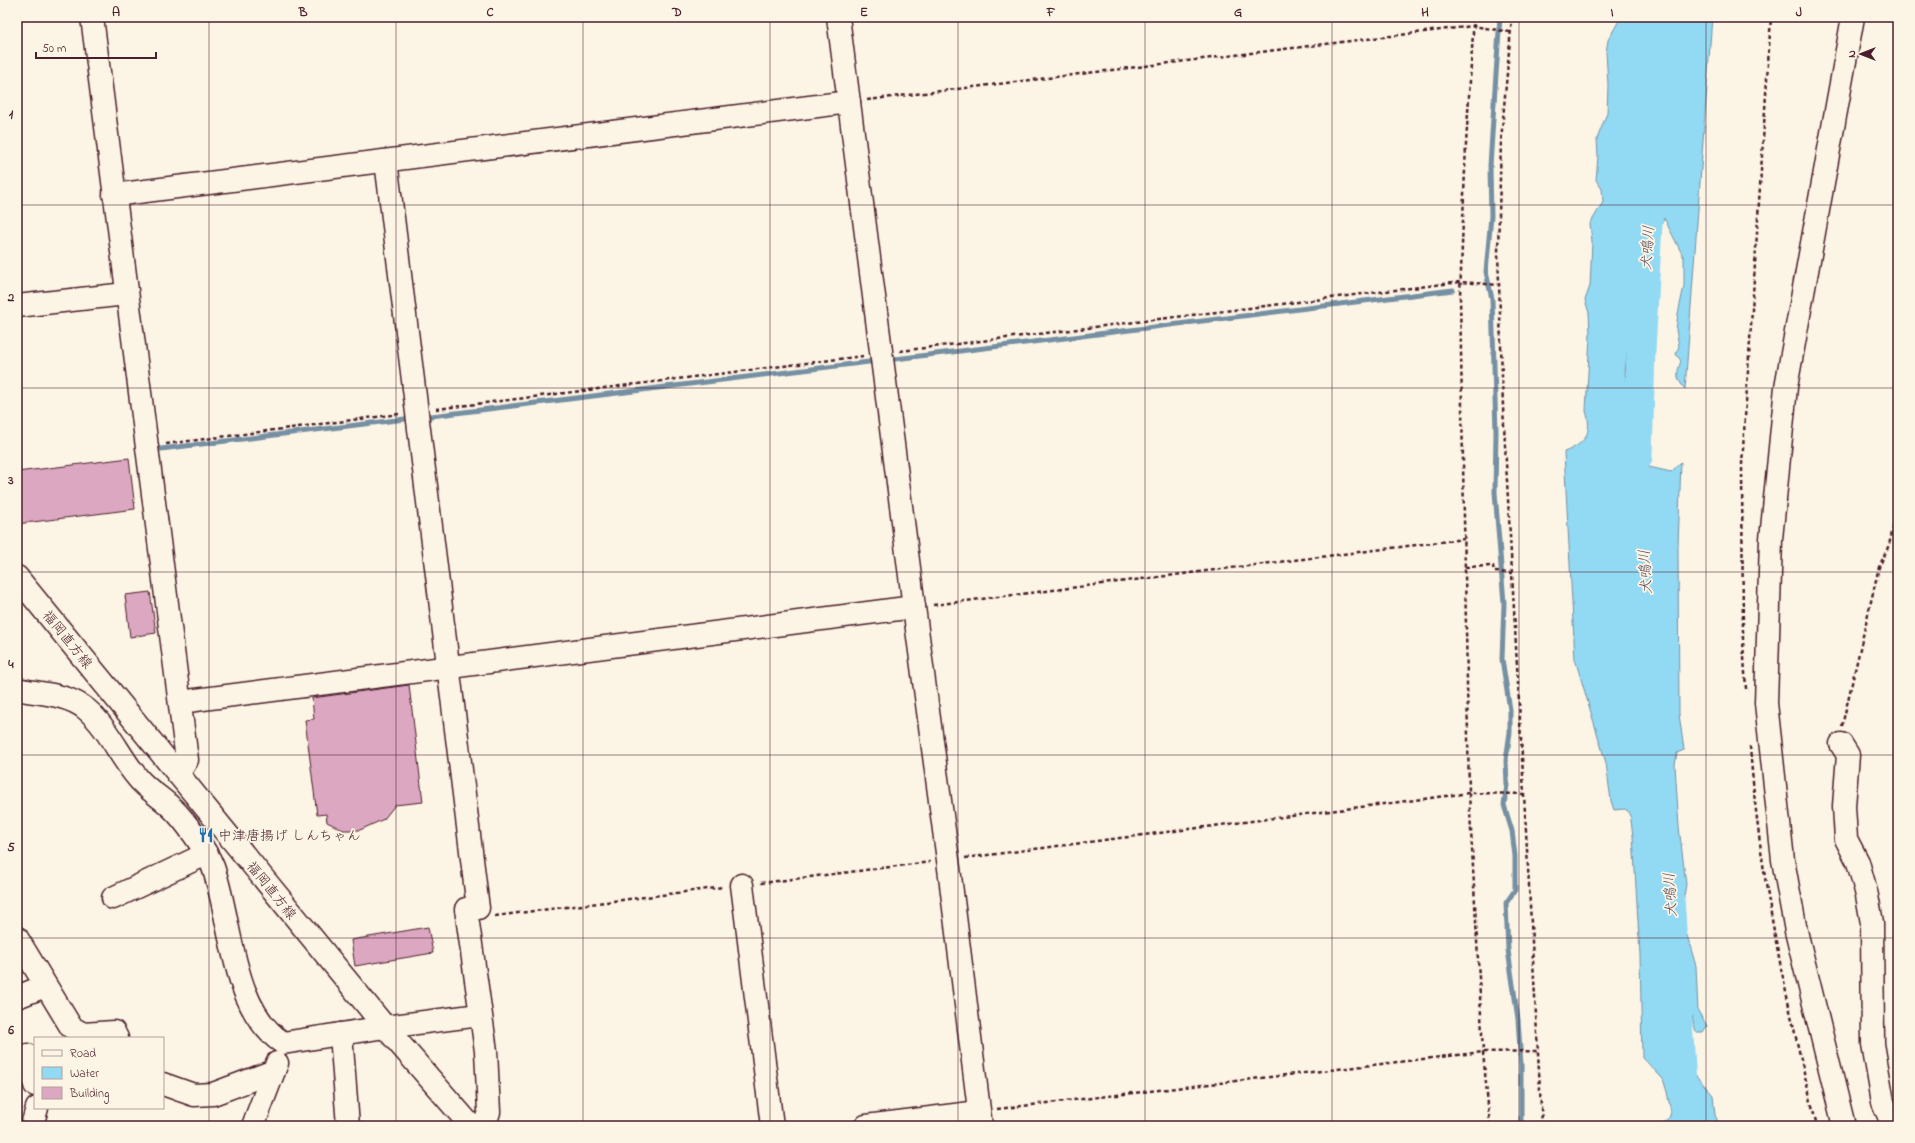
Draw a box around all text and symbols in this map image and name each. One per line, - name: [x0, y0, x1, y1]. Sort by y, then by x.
- text: A: [112, 3, 120, 22]
- text: B: [298, 3, 308, 22]
- text: C: [486, 3, 494, 22]
- text: D: [671, 3, 682, 22]
- text: E: [860, 3, 868, 22]
- text: F: [1046, 3, 1056, 22]
- text: G: [1234, 3, 1242, 22]
- text: H: [1421, 3, 1429, 22]
- text: I: [1610, 3, 1614, 22]
- text: J: [1796, 3, 1802, 22]
- scale bar: [36, 34, 156, 60]
- north arrow: [1841, 34, 1881, 74]
- text: 50 m: [42, 40, 66, 58]
- text: N: [1844, 50, 1860, 58]
- text: 1: [9, 105, 14, 124]
- water label: 犬鳴川: [1635, 225, 1661, 271]
- text: 2: [7, 288, 15, 307]
- text: 3: [7, 471, 14, 490]
- water label: 犬鳴川: [1634, 549, 1658, 595]
- street label: 福岡直方線: [37, 606, 97, 674]
- text: 4: [7, 655, 14, 674]
- restaurant icon: 中津唐揚げ しんちゃん: [197, 826, 215, 844]
- place label: 中津唐揚げ しんちゃん: [218, 826, 361, 847]
- text: 5: [7, 838, 15, 857]
- street label: 福岡直方線: [241, 857, 301, 925]
- water label: 犬鳴川: [1659, 872, 1683, 918]
- text: 6: [7, 1021, 14, 1040]
- legend: [34, 1037, 164, 1109]
- text: Road: [70, 1045, 96, 1063]
- text: Water: [70, 1065, 99, 1083]
- text: Building: [69, 1085, 109, 1104]

